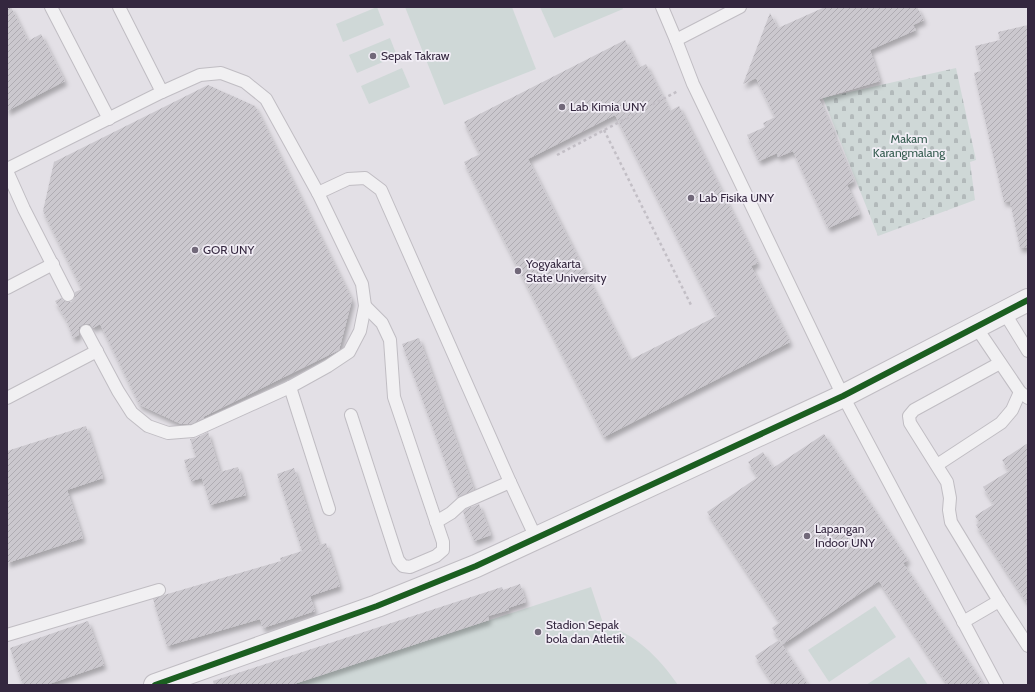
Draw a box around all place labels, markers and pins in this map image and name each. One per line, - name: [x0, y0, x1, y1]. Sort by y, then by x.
- place label: Sepak Takraw: [381, 48, 450, 63]
- marker: Sepak Takraw: [368, 51, 378, 61]
- place label: Lab Kimia UNY: [570, 99, 646, 114]
- marker: Lab Kimia UNY: [557, 102, 567, 112]
- place label: Lab Fisika UNY: [699, 190, 774, 205]
- marker: Lab Fisika UNY: [686, 193, 696, 203]
- place label: GOR UNY: [203, 242, 254, 257]
- marker: GOR UNY: [190, 245, 200, 255]
- place label: Yogyakarta State University: [525, 256, 606, 285]
- marker: Yogyakarta State University: [513, 266, 523, 276]
- place label: Lapangan Indoor UNY: [815, 521, 875, 550]
- marker: Lapangan Indoor UNY: [802, 531, 812, 541]
- place label: Stadion Sepak bola dan Atletik: [546, 617, 625, 646]
- marker: Stadion Sepak bola dan Atletik: [533, 627, 543, 637]

